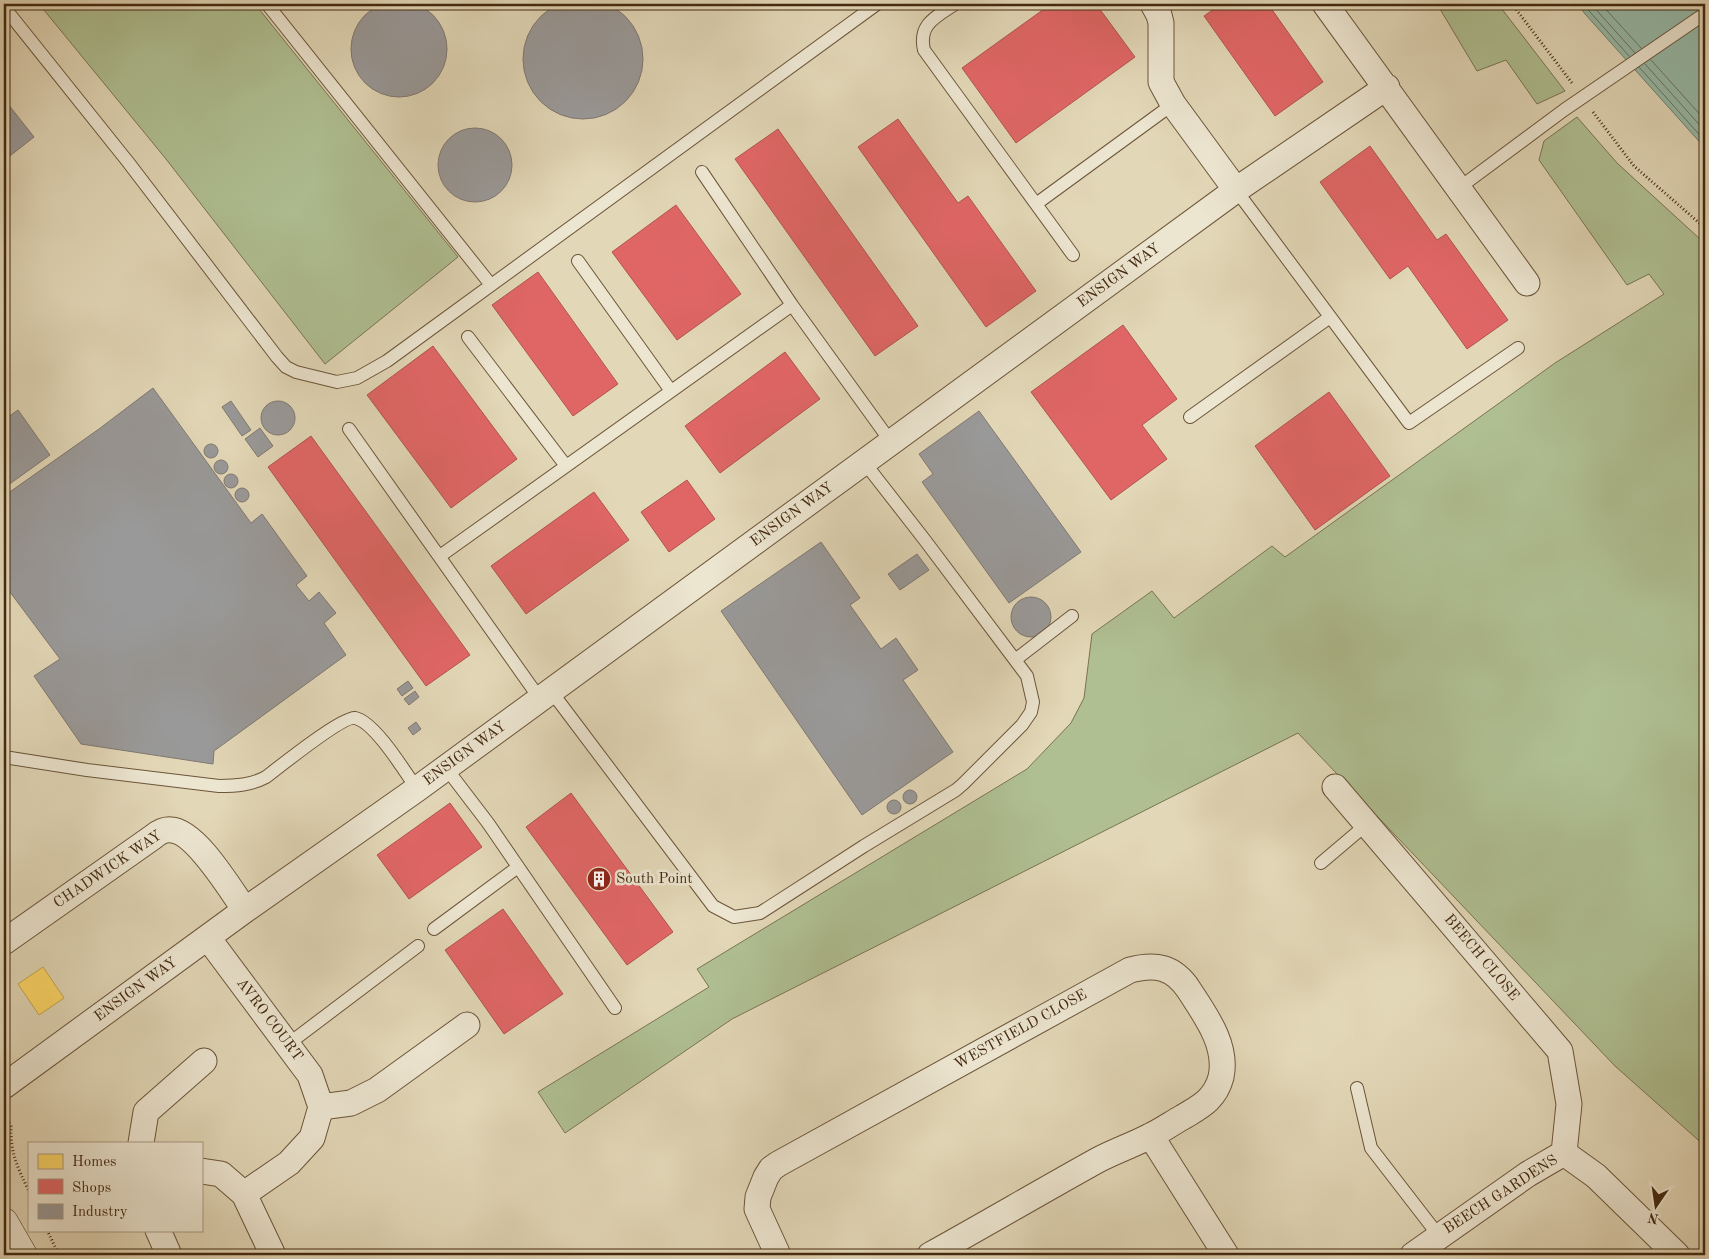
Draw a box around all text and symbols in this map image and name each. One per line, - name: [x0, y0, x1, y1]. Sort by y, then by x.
- street label: ENSIGN WAY: [1075, 241, 1163, 311]
- street label: ENSIGN WAY: [748, 480, 836, 550]
- street label: ENSIGN WAY: [421, 719, 509, 789]
- street label: CHADWICK WAY: [51, 828, 165, 912]
- building icon: South Point: [586, 866, 612, 892]
- place label: South Point: [616, 872, 693, 887]
- street label: BEECH CLOSE: [1441, 912, 1521, 1004]
- street label: ENSIGN WAY: [92, 955, 180, 1025]
- street label: AVRO COURT: [233, 976, 305, 1064]
- street label: WESTFIELD CLOSE: [952, 987, 1090, 1073]
- legend: [28, 1142, 202, 1232]
- street label: BEECH GARDENS: [1441, 1153, 1561, 1237]
- text: Homes: [72, 1155, 117, 1170]
- text: Shops: [72, 1181, 111, 1196]
- north arrow: [1632, 1182, 1682, 1232]
- text: Industry: [72, 1205, 128, 1220]
- text: N: [1646, 1210, 1660, 1226]

